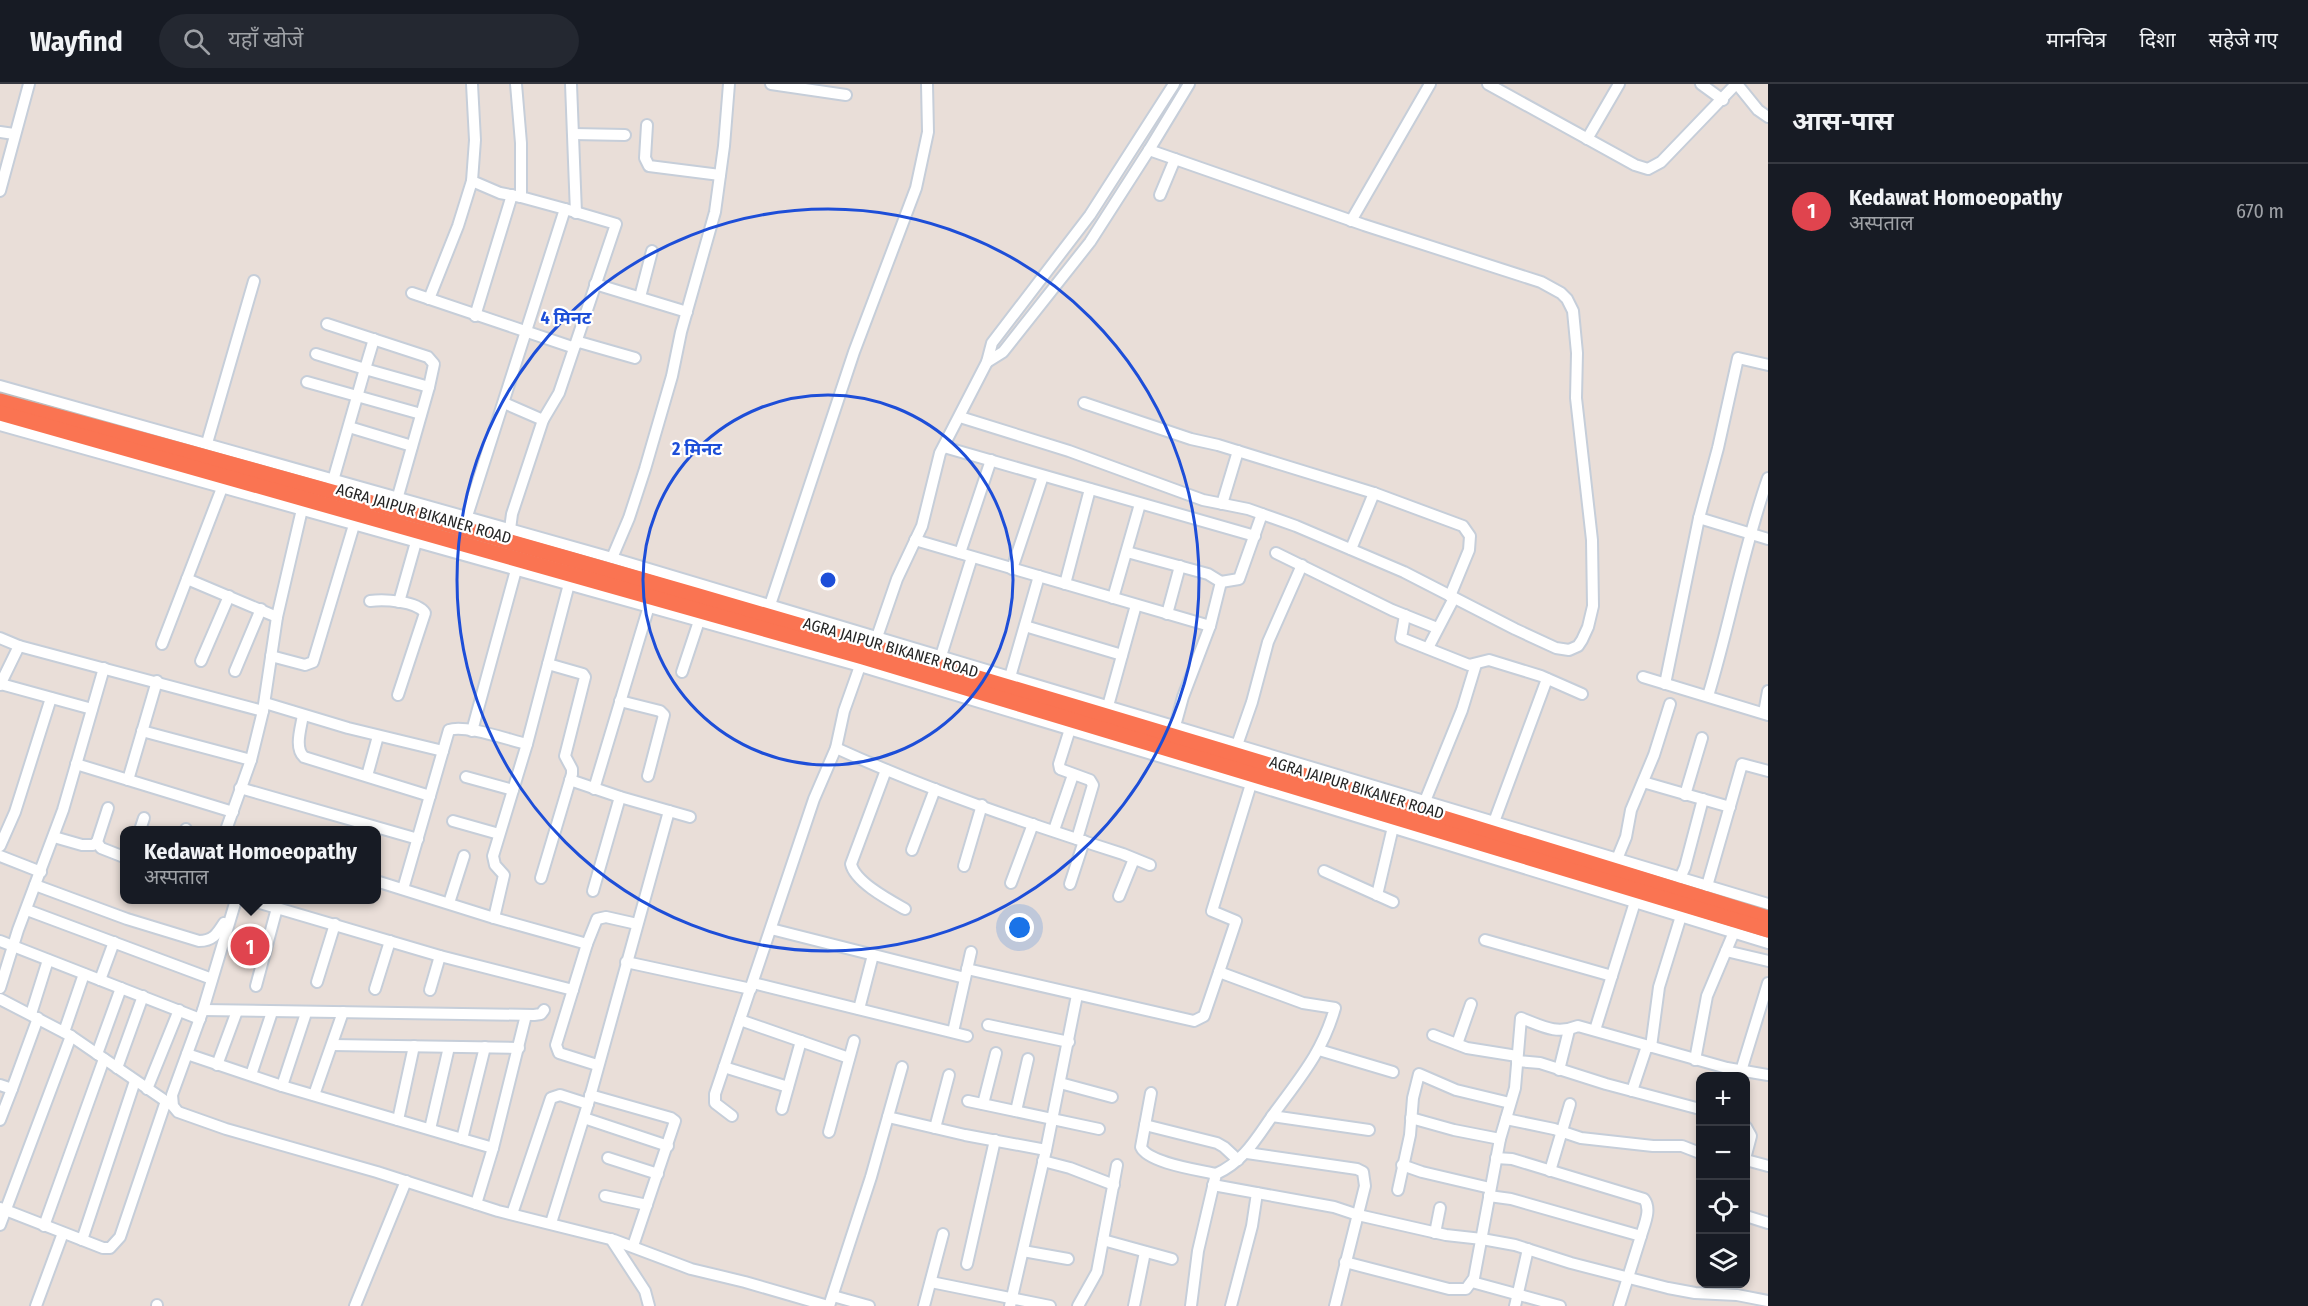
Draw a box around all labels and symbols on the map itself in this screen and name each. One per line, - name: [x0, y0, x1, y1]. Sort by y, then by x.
- text: 4 मिनट: [541, 307, 592, 329]
- text: 2 मिनट: [671, 438, 722, 460]
- street label: AGRA JAIPUR BIKANER ROAD: [334, 479, 514, 548]
- centre of rings: [818, 570, 838, 590]
- street label: AGRA JAIPUR BIKANER ROAD: [801, 613, 981, 682]
- street label: AGRA JAIPUR BIKANER ROAD: [1267, 752, 1446, 823]
- your location: [1005, 913, 1034, 942]
- pin: 1: [230, 924, 270, 968]

